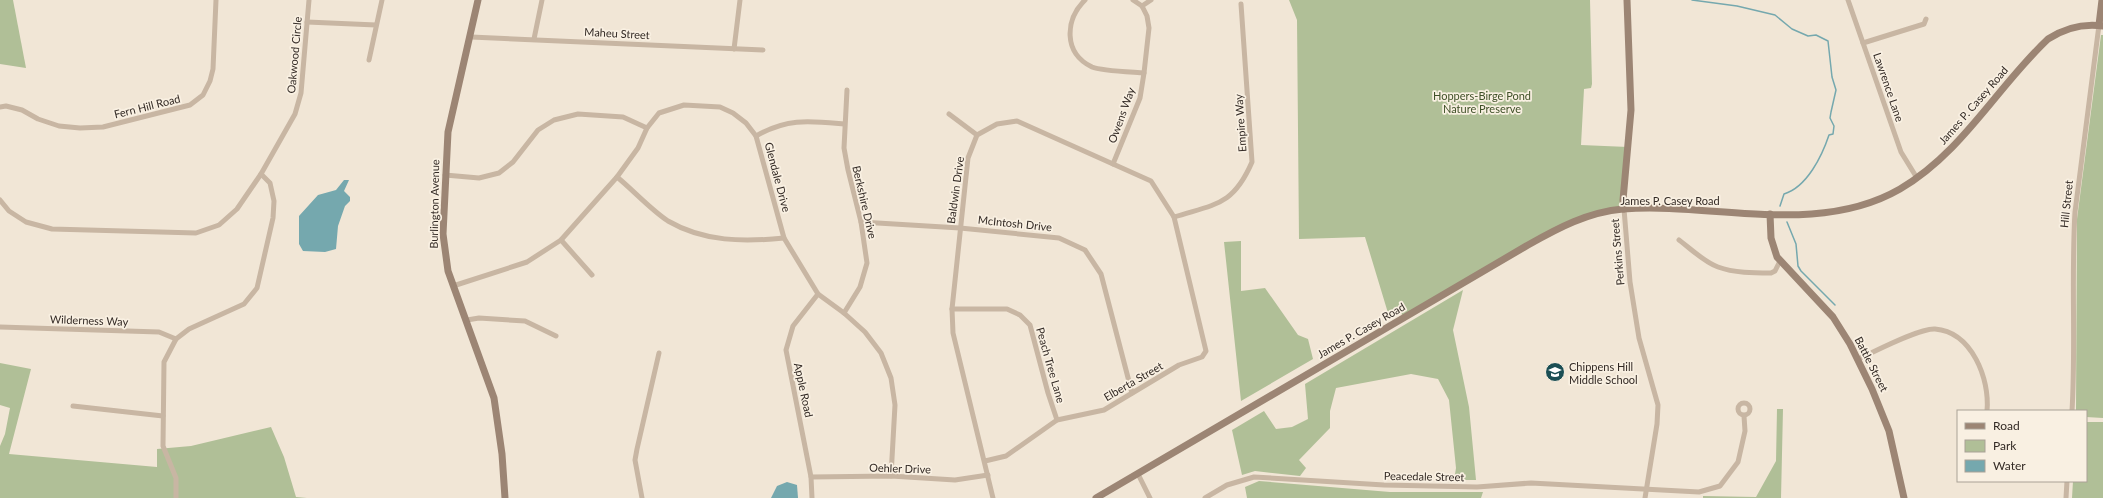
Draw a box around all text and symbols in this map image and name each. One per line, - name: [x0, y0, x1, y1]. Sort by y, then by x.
- street label: Oakwood Circle: [284, 16, 304, 94]
- street label: Maheu Street: [584, 25, 650, 41]
- street label: Lawrence Lane: [1871, 51, 1907, 123]
- street label: James P. Casey Road: [1936, 63, 2010, 147]
- street label: Owens Way: [1105, 85, 1137, 145]
- park label: Hoppers-Birge Pond Nature Preserve: [1433, 89, 1531, 115]
- street label: Fern Hill Road: [112, 91, 182, 121]
- street label: Empire Way: [1231, 93, 1249, 152]
- street label: Glendale Drive: [762, 141, 794, 213]
- street label: Baldwin Drive: [944, 155, 966, 224]
- street label: Burlington Avenue: [427, 159, 441, 249]
- street label: Berkshire Drive: [850, 164, 880, 240]
- street label: Hill Street: [2057, 179, 2075, 229]
- street label: James P. Casey Road: [1620, 194, 1720, 207]
- street label: McIntosh Drive: [977, 213, 1053, 233]
- street label: Perkins Street: [1608, 218, 1626, 286]
- street label: James P. Casey Road: [1315, 300, 1407, 360]
- street label: Wilderness Way: [50, 312, 129, 328]
- street label: Peach Tree Lane: [1034, 326, 1068, 404]
- street label: Battle Street: [1853, 334, 1891, 394]
- street label: Elberta Street: [1101, 359, 1165, 403]
- place label: Chippens Hill Middle School: [1569, 360, 1638, 386]
- school or university icon: Chippens Hill Middle School: [1544, 361, 1566, 383]
- street label: Apple Road: [792, 362, 816, 418]
- legend: [1957, 410, 2087, 482]
- text: Road: [1993, 418, 2020, 433]
- text: Park: [1993, 438, 2017, 453]
- text: Water: [1993, 458, 2026, 473]
- street label: Oehler Drive: [869, 460, 931, 476]
- street label: Peacedale Street: [1384, 469, 1464, 483]

